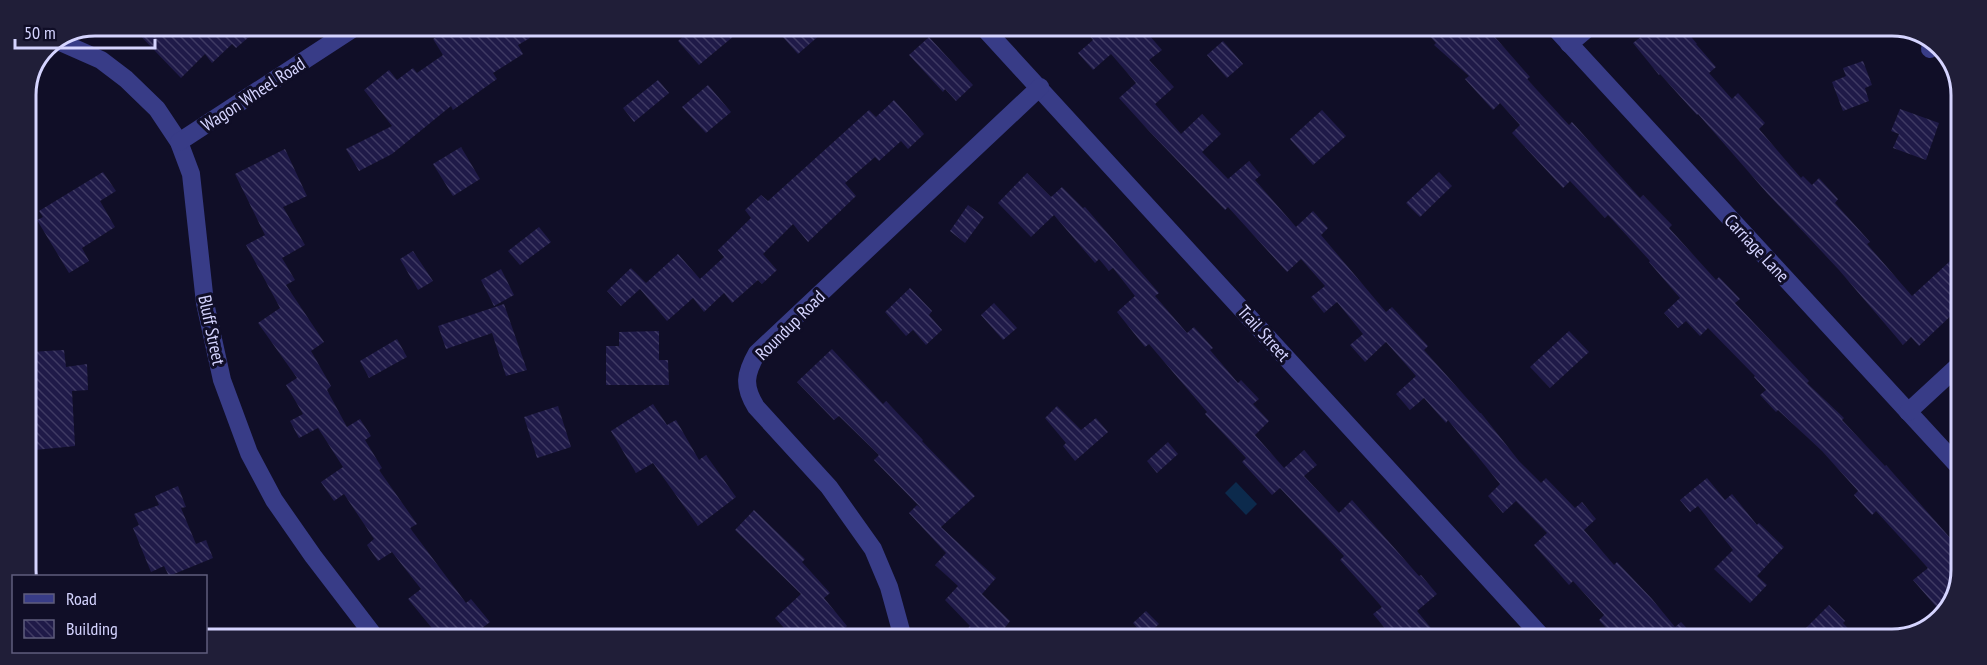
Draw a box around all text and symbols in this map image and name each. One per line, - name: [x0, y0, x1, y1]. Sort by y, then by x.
- scale bar: [15, 12, 154, 50]
- text: 50 m: [24, 21, 56, 44]
- street label: Wagon Wheel Road: [197, 52, 309, 136]
- street label: Carriage Lane: [1720, 209, 1794, 287]
- street label: Roundup Road: [750, 285, 830, 365]
- street label: Bluff Street: [193, 293, 231, 367]
- street label: Trail Street: [1233, 300, 1295, 366]
- legend: [12, 575, 207, 653]
- text: Road: [66, 587, 97, 610]
- text: Building: [66, 617, 118, 640]

